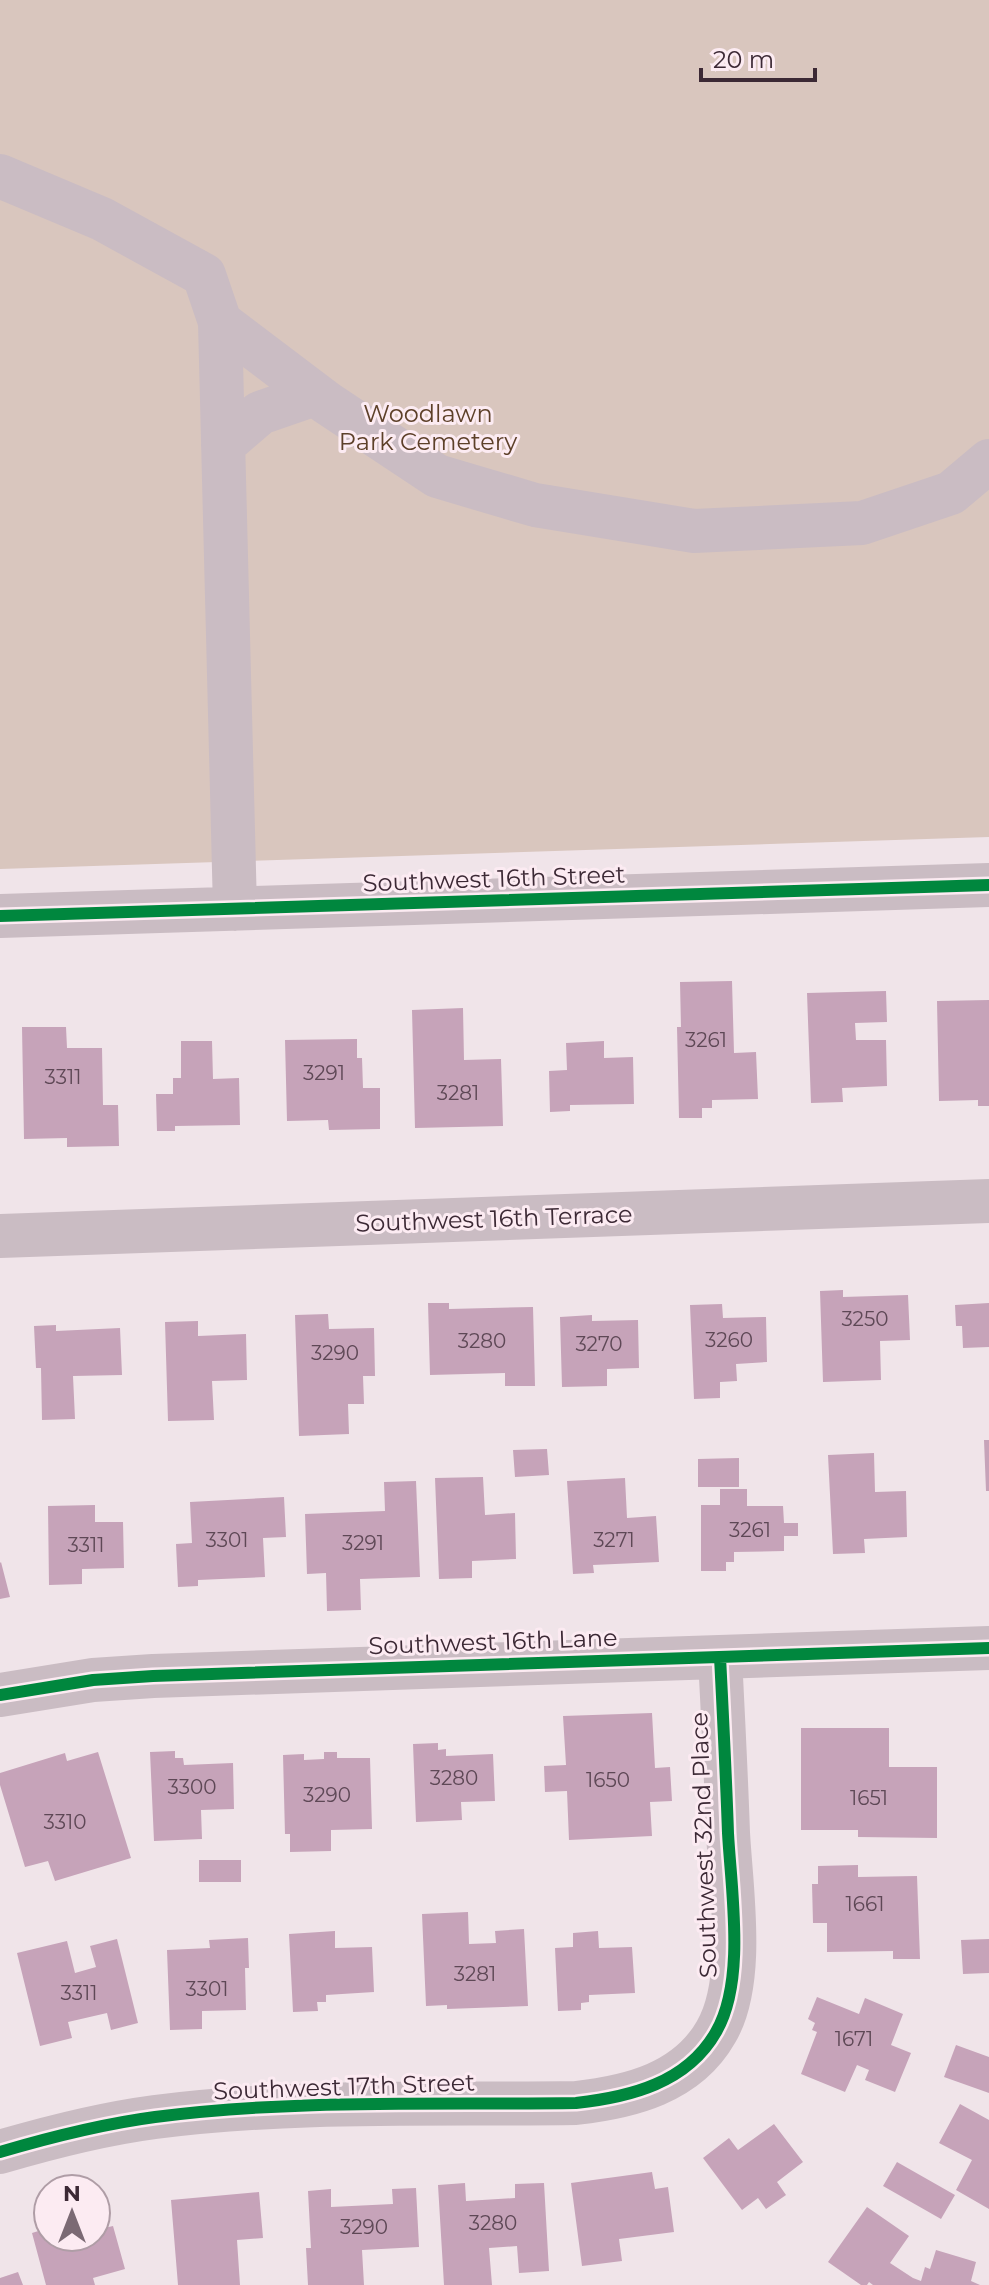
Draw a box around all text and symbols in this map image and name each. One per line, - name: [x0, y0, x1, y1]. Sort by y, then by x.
- scale bar: [701, 32, 815, 82]
- text: 20 m: [713, 45, 774, 74]
- park label: Woodlawn Park Cemetery: [339, 399, 517, 456]
- street label: Southwest 16th Street: [362, 859, 626, 898]
- house number: 3261: [685, 1028, 727, 1052]
- house number: 3291: [303, 1061, 345, 1085]
- house number: 3311: [45, 1065, 81, 1089]
- house number: 3281: [437, 1081, 479, 1105]
- street label: Southwest 16th Terrace: [355, 1199, 633, 1238]
- house number: 3250: [841, 1307, 889, 1331]
- house number: 3260: [705, 1328, 753, 1352]
- house number: 3280: [458, 1329, 506, 1353]
- house number: 3270: [575, 1332, 623, 1356]
- house number: 3290: [311, 1341, 359, 1365]
- house number: 3261: [729, 1518, 771, 1542]
- house number: 3301: [206, 1528, 248, 1552]
- house number: 3271: [593, 1528, 635, 1552]
- house number: 3291: [342, 1531, 384, 1555]
- house number: 3311: [68, 1533, 104, 1557]
- street label: Southwest 16th Lane: [368, 1623, 618, 1660]
- street label: Southwest 32nd Place: [684, 1712, 723, 1979]
- house number: 3280: [430, 1766, 478, 1790]
- house number: 1650: [586, 1768, 630, 1792]
- house number: 3300: [168, 1775, 216, 1799]
- house number: 3290: [303, 1783, 351, 1807]
- house number: 1651: [850, 1786, 888, 1810]
- house number: 3310: [44, 1810, 86, 1834]
- house number: 1661: [846, 1892, 884, 1916]
- house number: 3281: [454, 1962, 496, 1986]
- house number: 3301: [186, 1977, 228, 2001]
- house number: 3311: [61, 1981, 97, 2005]
- house number: 1671: [835, 2027, 873, 2051]
- street label: Southwest 17th Street: [213, 2067, 476, 2106]
- north arrow: [32, 2173, 112, 2253]
- text: N: [63, 2180, 81, 2207]
- house number: 3280: [469, 2211, 517, 2235]
- house number: 3290: [340, 2215, 388, 2239]

